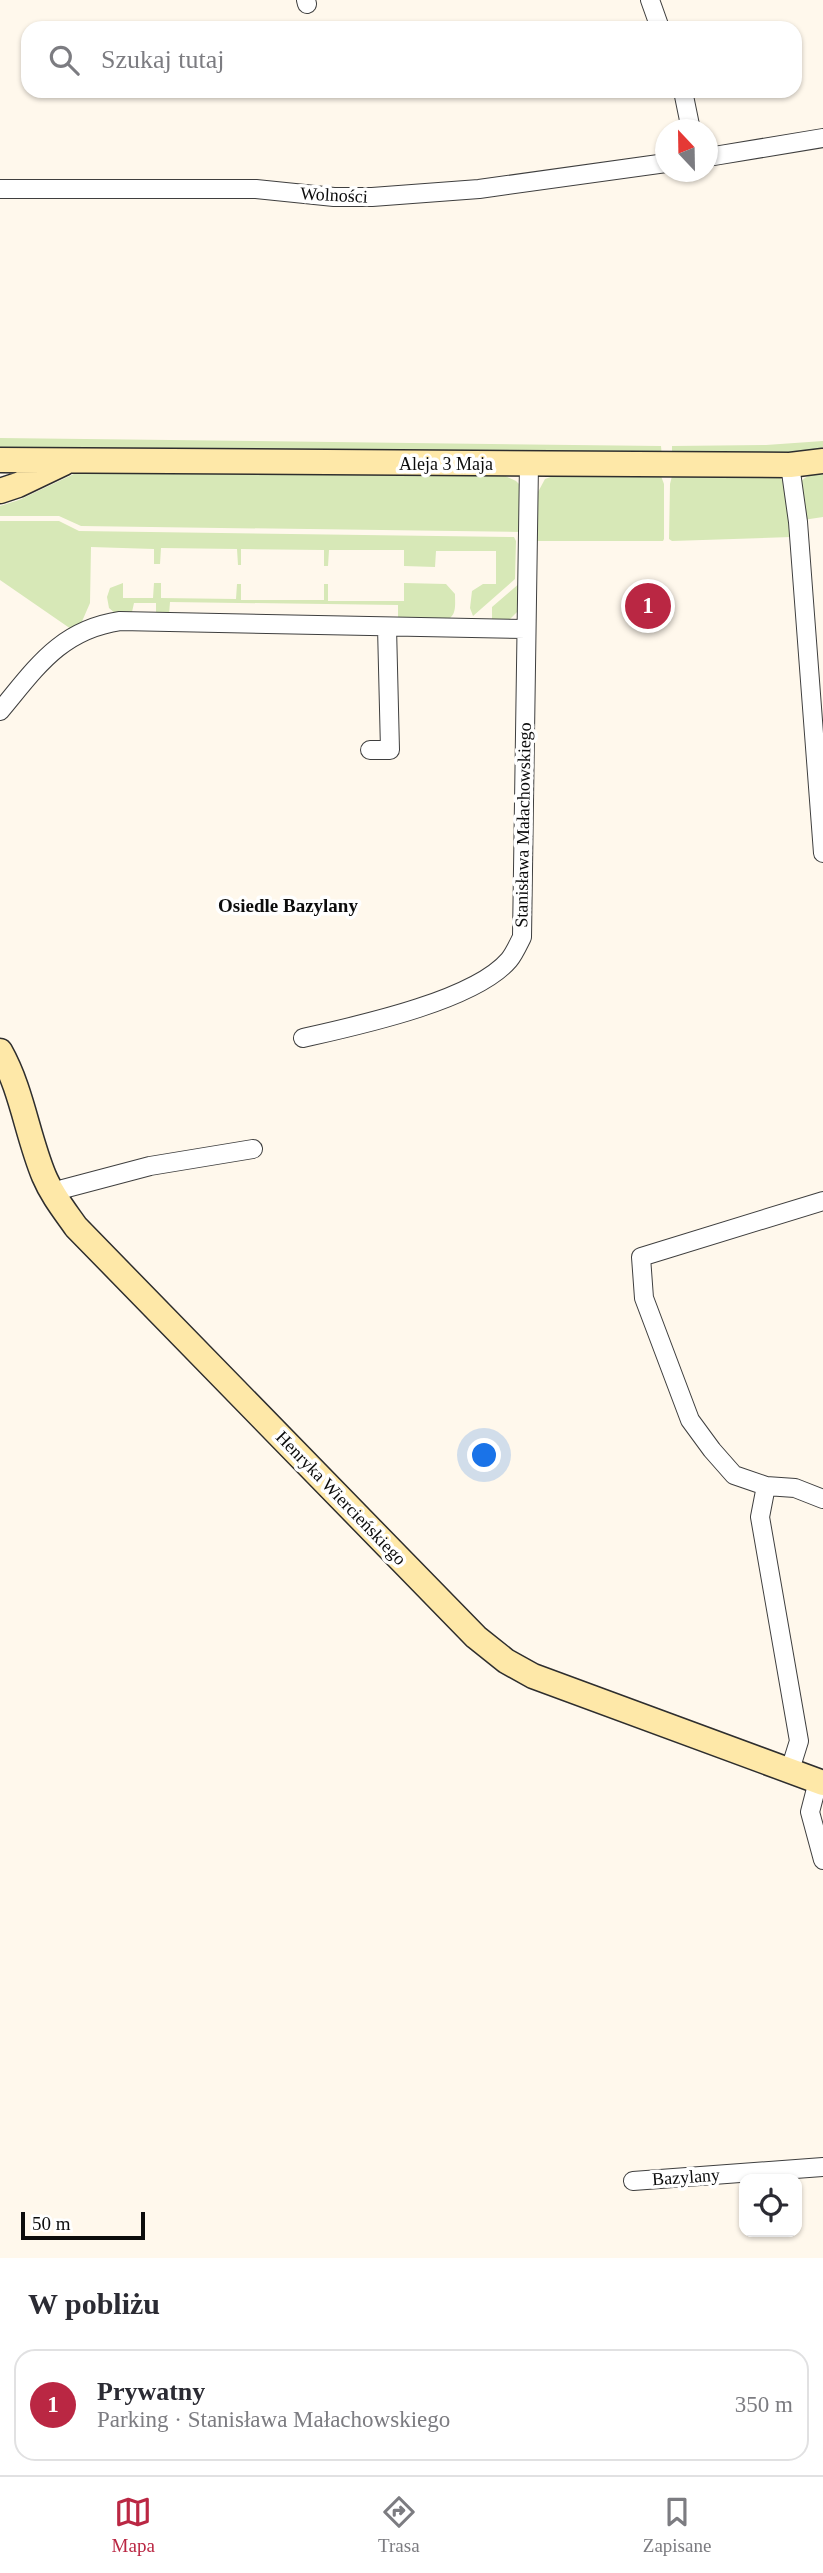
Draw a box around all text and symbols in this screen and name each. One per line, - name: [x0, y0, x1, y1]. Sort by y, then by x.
- search box: [21, 21, 802, 98]
- icon: search: [45, 41, 83, 79]
- text: Szukaj tutaj: [101, 45, 224, 74]
- north arrow: [655, 119, 718, 182]
- street label: Wolności: [300, 183, 368, 207]
- street label: Aleja 3 Maja: [399, 454, 493, 474]
- pin: 1: [625, 580, 671, 632]
- street label: Stanisława Małachowskiego: [511, 722, 535, 928]
- district label: Osiedle Bazylany: [218, 895, 358, 916]
- street label: Henryka Wiercieńskiego: [272, 1427, 410, 1569]
- your location: [467, 1438, 501, 1472]
- street label: Bazylany: [651, 2165, 721, 2189]
- map controls: [739, 2174, 802, 2237]
- button: locate: [739, 2174, 802, 2237]
- scale bar: [21, 2209, 145, 2241]
- text: 50 m: [32, 2213, 71, 2234]
- text: W pobliżu: [28, 2287, 160, 2320]
- text: Prywatny: [97, 2377, 205, 2406]
- text: 1: [47, 2392, 59, 2417]
- text: 350 m: [735, 2392, 793, 2417]
- text: Parking · Stanisława Małachowskiego: [97, 2407, 450, 2432]
- tab: Mapa: [112, 2493, 155, 2557]
- tab: Trasa: [378, 2493, 420, 2557]
- tab: Zapisane: [643, 2493, 711, 2557]

